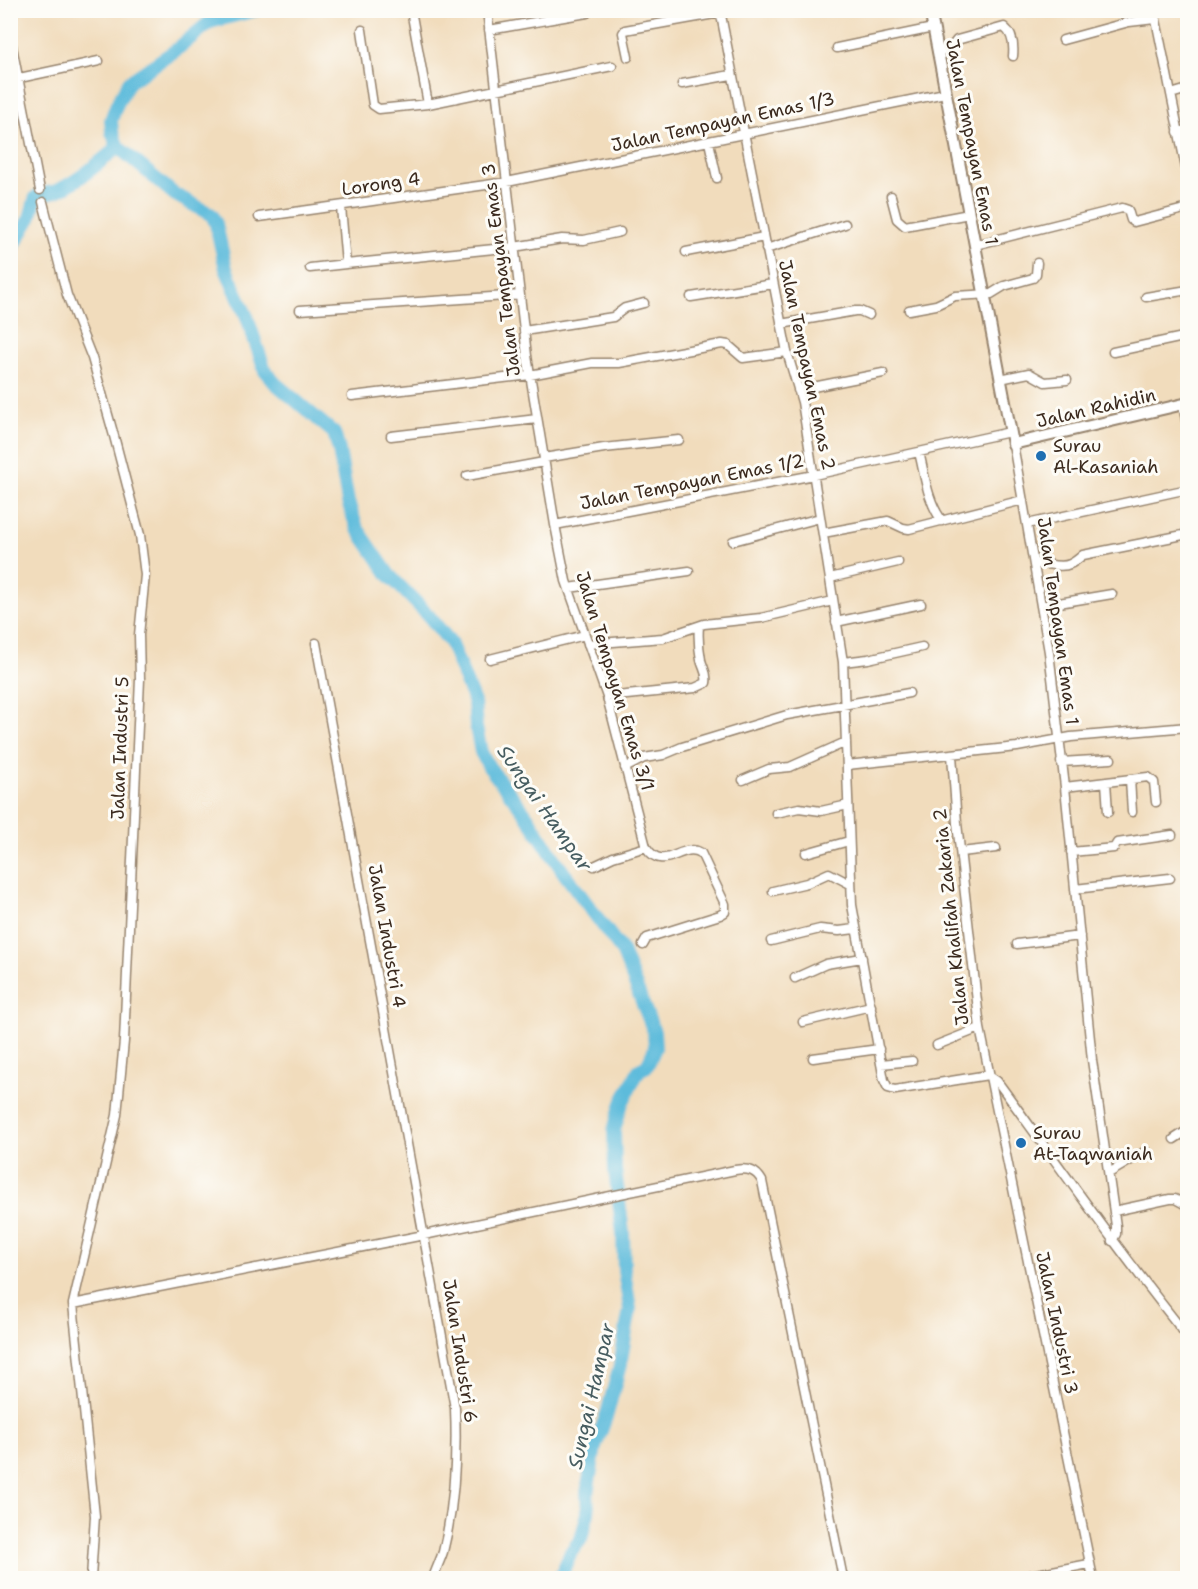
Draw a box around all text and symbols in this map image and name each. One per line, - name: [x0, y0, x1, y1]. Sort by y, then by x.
- street label: Jalan Tempayan Emas 1: [940, 37, 1004, 247]
- street label: Jalan Tempayan Emas 1/3: [609, 87, 837, 157]
- street label: Jalan Tempayan Emas 3: [476, 162, 526, 378]
- street label: Lorong 4: [340, 167, 422, 201]
- street label: Jalan Tempayan Emas 2: [773, 258, 841, 472]
- street label: Jalan Rahidin: [1034, 383, 1158, 433]
- place label: Surau Al-Kasaniah: [1053, 434, 1158, 479]
- street label: Jalan Tempayan Emas 1/2: [578, 448, 806, 516]
- marker: Surau Al-Kasaniah: [1034, 449, 1048, 463]
- street label: Jalan Tempayan Emas 1: [1032, 516, 1084, 726]
- street label: Jalan Tempayan Emas 3/1: [570, 568, 660, 794]
- street label: Jalan Industri 5: [106, 676, 134, 820]
- water label: Sungai Hampar: [492, 740, 599, 877]
- street label: Jalan Khalifah Zakaria 2: [928, 807, 974, 1027]
- street label: Jalan Industri 4: [363, 862, 411, 1010]
- place label: Surau At-Taqwaniah: [1033, 1121, 1153, 1166]
- marker: Surau At-Taqwaniah: [1014, 1136, 1028, 1150]
- street label: Jalan Industri 3: [1030, 1249, 1084, 1397]
- street label: Jalan Industri 6: [437, 1277, 483, 1425]
- water label: Sungai Hampar: [562, 1320, 621, 1471]

